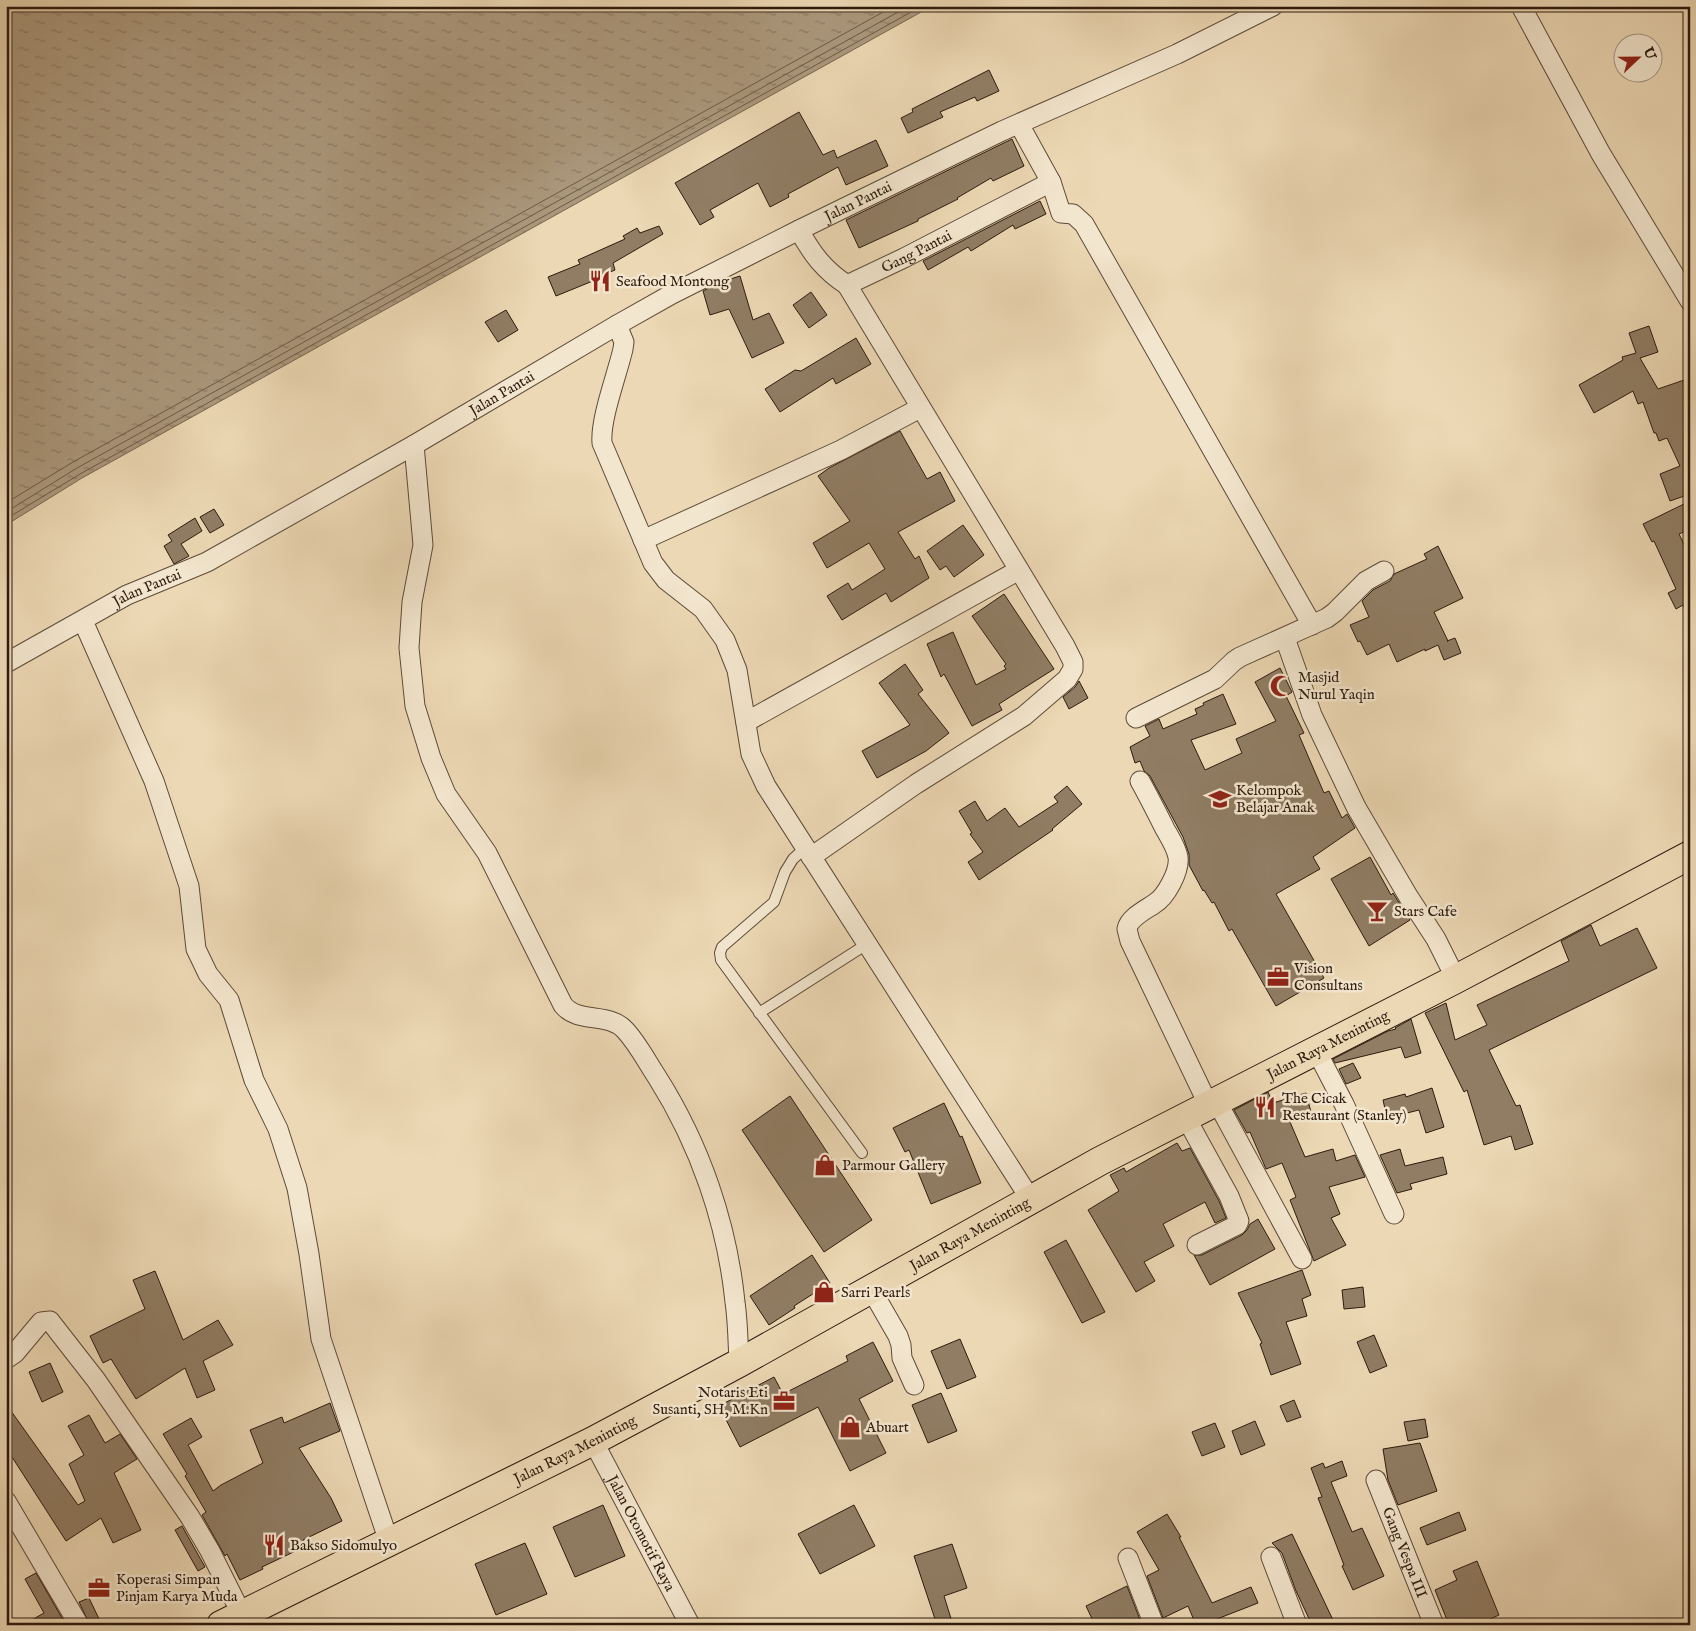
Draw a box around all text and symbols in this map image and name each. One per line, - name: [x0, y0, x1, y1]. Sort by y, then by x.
- north arrow: [1614, 32, 1664, 82]
- text: U: [1638, 44, 1660, 63]
- street label: Jalan Pantai: [819, 177, 895, 227]
- street label: Gang Pantai: [878, 226, 955, 277]
- restaurant icon: Seafood Montong: [587, 268, 613, 294]
- place label: Seafood Montong: [616, 272, 730, 291]
- street label: Jalan Pantai: [464, 366, 538, 421]
- street label: Jalan Pantai: [107, 564, 184, 612]
- place label: Masjid Nurul Yaqin: [1298, 668, 1375, 704]
- mosque icon: Masjid Nurul Yaqin: [1268, 673, 1294, 699]
- place label: Kelompok Belajar Anak: [1236, 781, 1316, 817]
- school or university icon: Kelompok Belajar Anak: [1207, 786, 1233, 812]
- bar icon: Stars Cafe: [1364, 898, 1390, 924]
- place label: Stars Cafe: [1394, 902, 1457, 921]
- place label: Vision Consultans: [1293, 959, 1363, 995]
- office icon: Vision Consultans: [1265, 964, 1291, 990]
- street label: Jalan Raya Meninting: [1262, 1005, 1393, 1085]
- place label: The Cicak Restaurant (Stanley): [1282, 1089, 1407, 1125]
- restaurant icon: The Cicak Restaurant (Stanley): [1252, 1094, 1278, 1120]
- shop icon: Parmour Gallery: [812, 1152, 838, 1178]
- place label: Parmour Gallery: [842, 1156, 946, 1175]
- street label: Jalan Raya Meninting: [905, 1192, 1034, 1276]
- shop icon: Sarri Pearls: [811, 1279, 837, 1305]
- place label: Sarri Pearls: [841, 1283, 910, 1302]
- place label: Notaris Eti Susanti, SH, M.Kn: [653, 1383, 768, 1419]
- office icon: Notaris Eti Susanti, SH, M.Kn: [771, 1388, 797, 1414]
- street label: Jalan Raya Meninting: [509, 1410, 640, 1489]
- shop icon: Abuart: [837, 1414, 863, 1440]
- place label: Abuart: [865, 1418, 909, 1437]
- street label: Jalan Otomotif Raya: [602, 1470, 680, 1595]
- street label: Gang Vespa III: [1378, 1504, 1432, 1601]
- restaurant icon: Bakso Sidomulyo: [261, 1532, 287, 1558]
- place label: Bakso Sidomulyo: [290, 1536, 397, 1555]
- place label: Koperasi Simpan Pinjam Karya Muda: [116, 1570, 238, 1606]
- office icon: Koperasi Simpan Pinjam Karya Muda: [86, 1575, 112, 1601]

